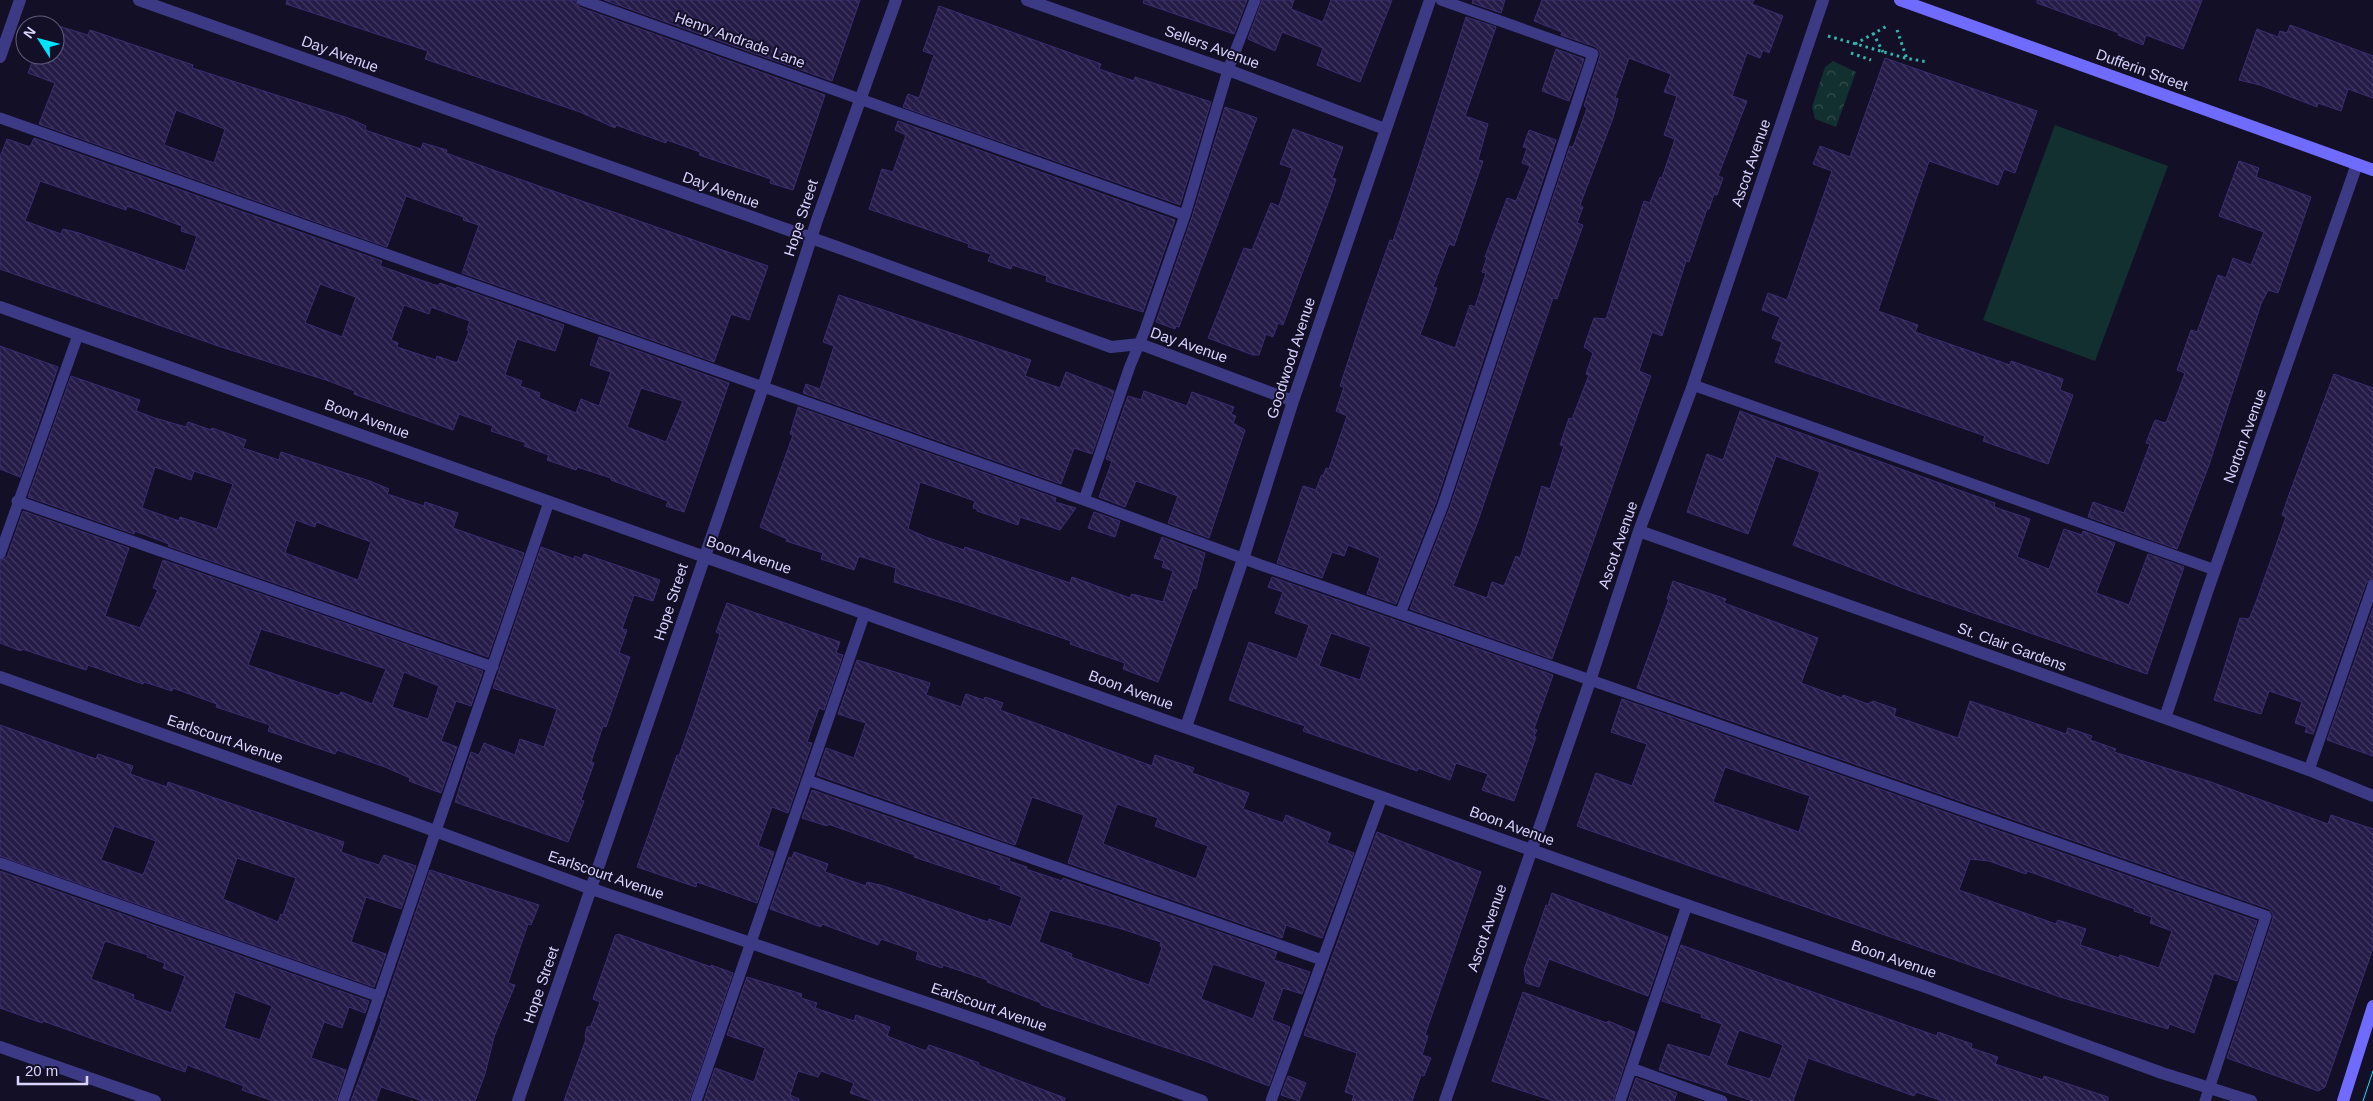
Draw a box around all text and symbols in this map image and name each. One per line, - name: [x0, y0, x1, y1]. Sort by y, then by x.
- street label: Henry Andrade Lane: [673, 8, 808, 71]
- north arrow: [15, 15, 65, 65]
- street label: Sellers Avenue: [1162, 21, 1262, 72]
- text: N: [20, 24, 39, 41]
- street label: Day Avenue: [299, 32, 381, 75]
- street label: Dufferin Street: [2094, 45, 2191, 94]
- street label: Ascot Avenue: [1728, 117, 1773, 209]
- street label: Day Avenue: [680, 168, 762, 211]
- street label: Hope Street: [780, 176, 821, 259]
- street label: Goodwood Avenue: [1263, 295, 1318, 421]
- street label: Day Avenue: [1148, 323, 1230, 366]
- street label: Norton Avenue: [2220, 386, 2269, 485]
- street label: Boon Avenue: [322, 395, 412, 442]
- street label: Ascot Avenue: [1595, 499, 1640, 591]
- street label: Boon Avenue: [704, 532, 794, 577]
- street label: Hope Street: [650, 560, 691, 643]
- street label: St. Clair Gardens: [1955, 619, 2069, 674]
- street label: Boon Avenue: [1086, 666, 1176, 713]
- street label: Earlscourt Avenue: [165, 711, 285, 766]
- street label: Boon Avenue: [1467, 802, 1557, 849]
- street label: Earlscourt Avenue: [546, 847, 666, 902]
- street label: Ascot Avenue: [1464, 882, 1509, 974]
- street label: Boon Avenue: [1849, 936, 1939, 981]
- street label: Hope Street: [519, 943, 562, 1025]
- street label: Earlscourt Avenue: [929, 979, 1049, 1034]
- scale bar: [18, 1054, 86, 1086]
- text: 20 m: [25, 1062, 58, 1079]

